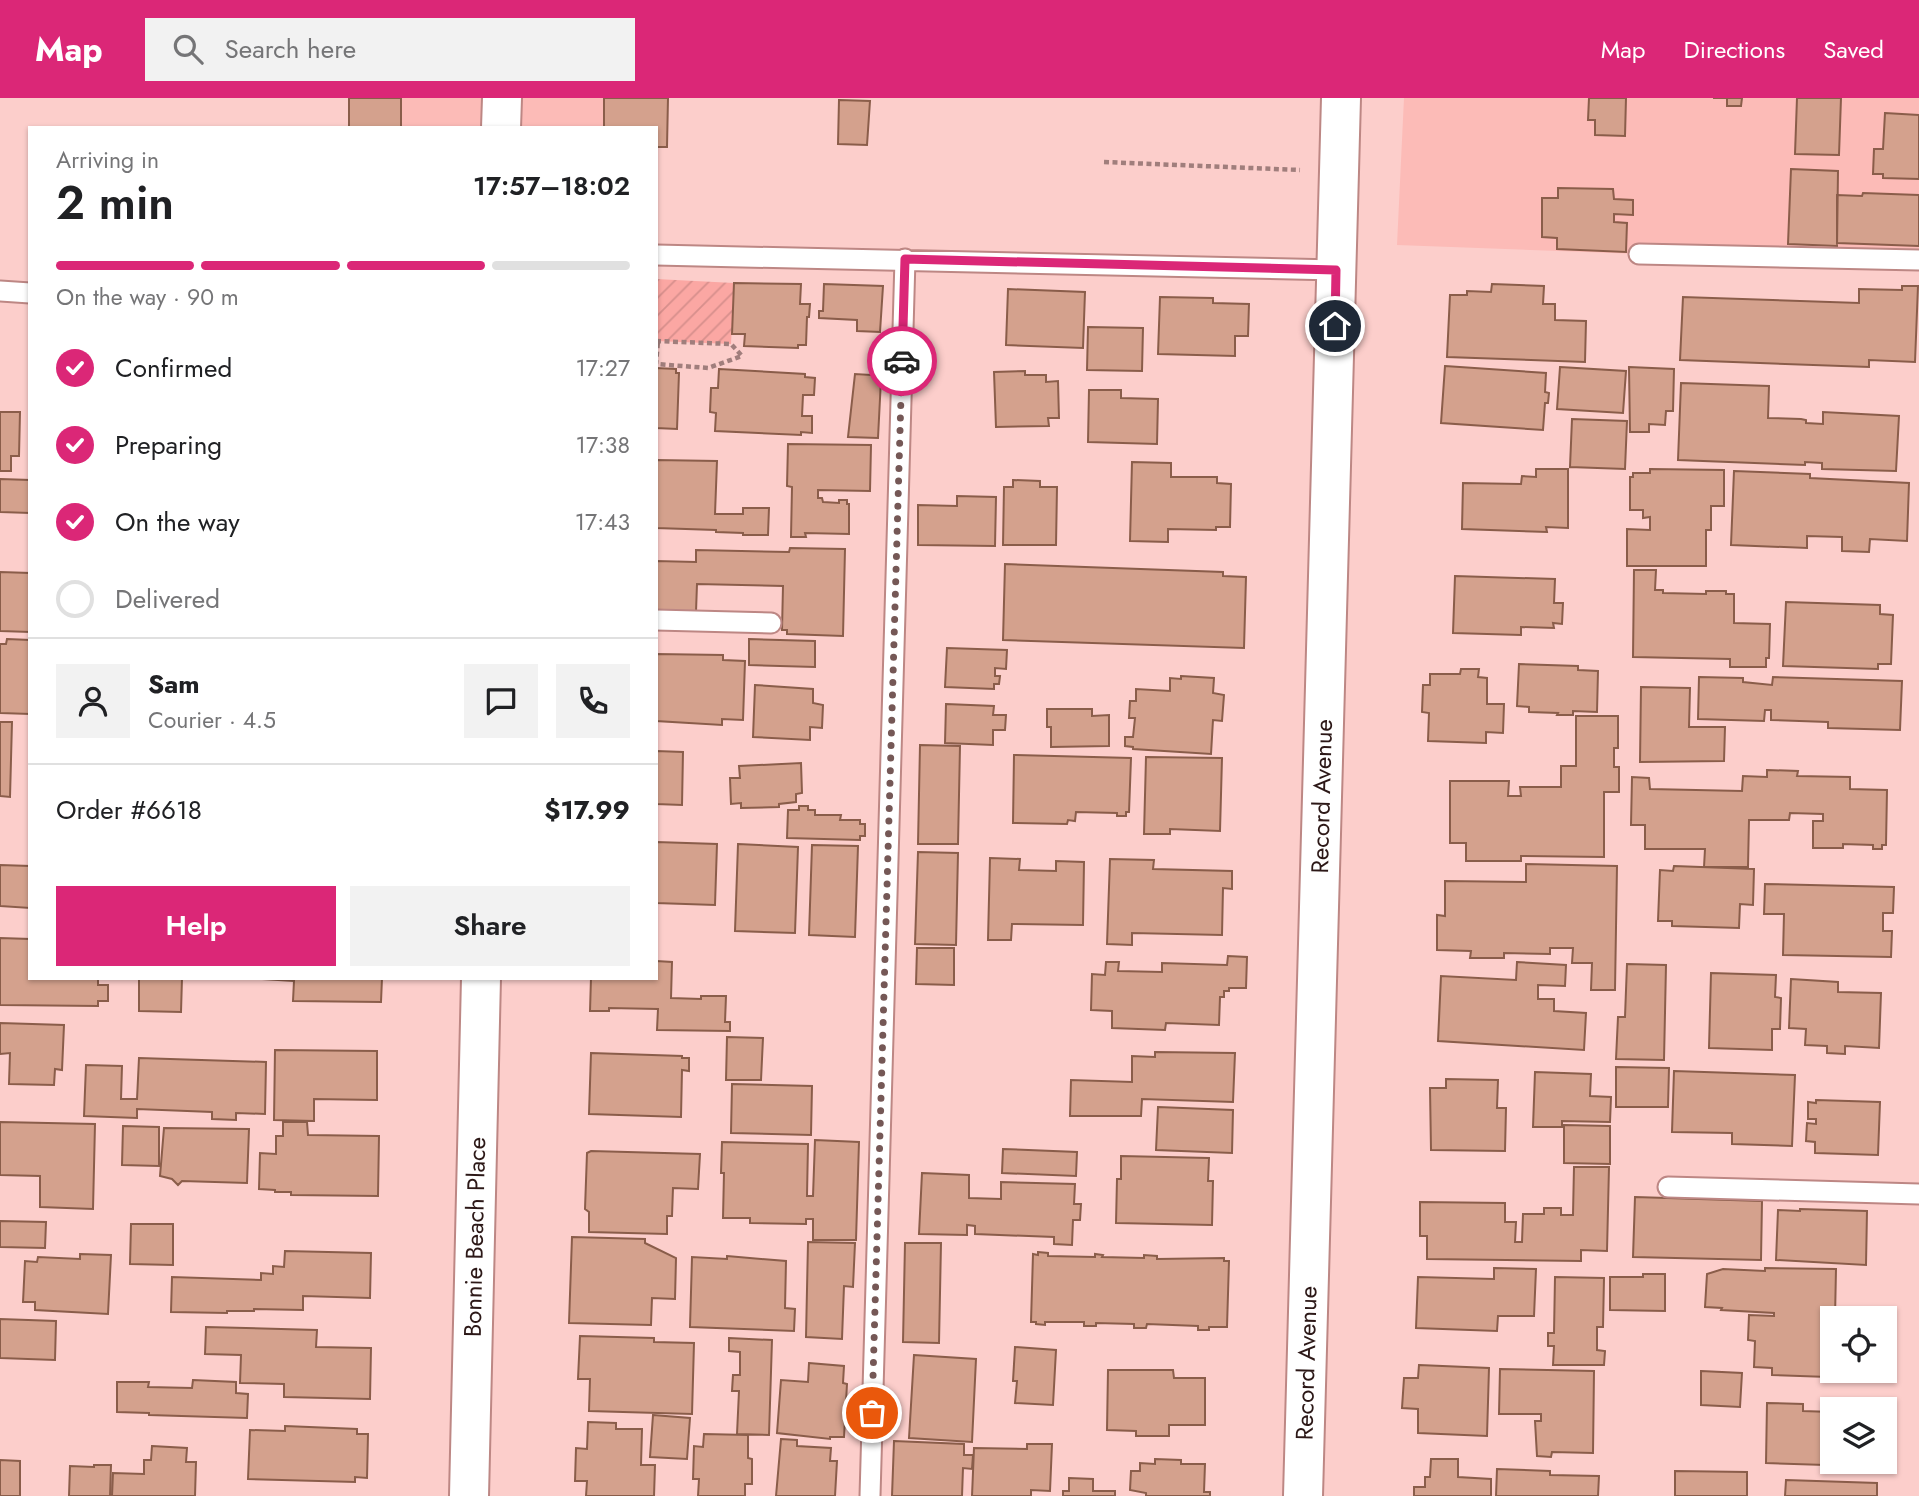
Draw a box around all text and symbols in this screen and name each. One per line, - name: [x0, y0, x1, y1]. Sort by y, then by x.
- search box: [145, 18, 635, 81]
- text: Map: [35, 26, 103, 73]
- icon: search: [169, 30, 207, 68]
- text: Search here: [225, 30, 356, 68]
- text: Map: [1601, 32, 1646, 67]
- text: Directions: [1684, 32, 1785, 67]
- text: Saved: [1823, 32, 1884, 67]
- text: Arriving in: [56, 143, 159, 177]
- text: 17:57–18:02: [473, 167, 630, 205]
- text: 2 min: [56, 170, 174, 236]
- text: On the way · 90 m: [56, 280, 239, 314]
- pin: [1305, 296, 1365, 356]
- icon: home: [1316, 307, 1354, 345]
- courier: [867, 326, 937, 396]
- icon: car: [883, 342, 921, 380]
- icon: check: [56, 349, 94, 387]
- text: Confirmed: [115, 349, 232, 387]
- text: 17:27: [576, 351, 630, 385]
- icon: check: [56, 426, 94, 464]
- text: Preparing: [115, 426, 222, 464]
- text: 17:38: [576, 428, 630, 462]
- icon: check: [56, 503, 94, 541]
- text: On the way: [115, 503, 240, 541]
- text: 17:43: [575, 505, 630, 539]
- text: Delivered: [115, 580, 220, 618]
- button: person: [56, 664, 130, 738]
- button: chat: [464, 664, 538, 738]
- button: phone: [556, 664, 630, 738]
- text: Sam: [148, 665, 200, 703]
- text: Courier · 4.5: [148, 703, 276, 737]
- street label: Record Avenue: [1302, 719, 1341, 874]
- text: Order #6618: [56, 791, 202, 829]
- text: $17.99: [544, 791, 630, 829]
- button: Help: [56, 886, 336, 966]
- button: Share: [350, 886, 630, 966]
- street label: Bonnie Beach Place: [455, 1137, 494, 1338]
- street label: Record Avenue: [1287, 1285, 1326, 1441]
- map controls: [1820, 1306, 1897, 1474]
- button: locate: [1820, 1306, 1897, 1383]
- pin: [842, 1383, 902, 1443]
- icon: bag: [853, 1394, 891, 1432]
- button: layers: [1820, 1397, 1897, 1474]

